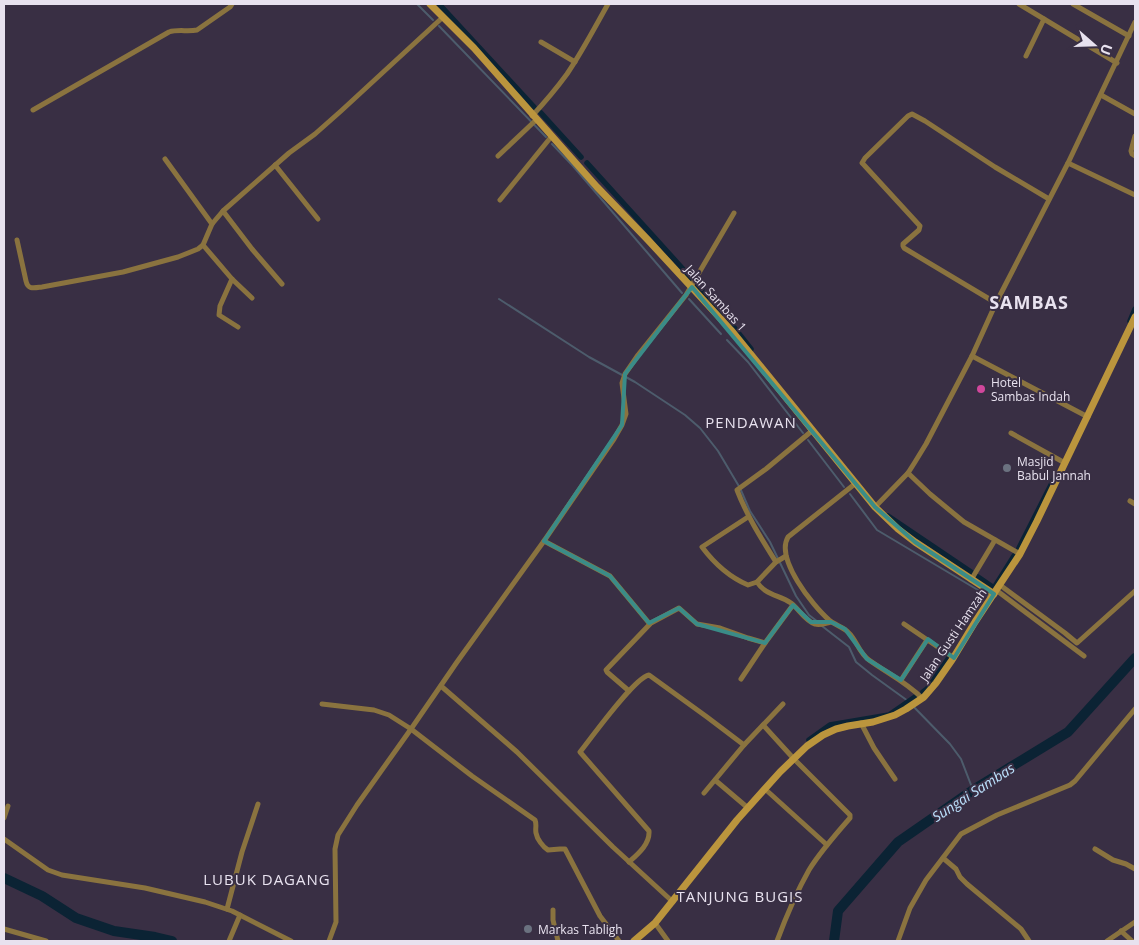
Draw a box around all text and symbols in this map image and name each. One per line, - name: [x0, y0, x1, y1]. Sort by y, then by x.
- north arrow: [1069, 20, 1119, 70]
- text: U: [1096, 41, 1117, 58]
- street label: Jalan Sambas 1: [681, 260, 750, 335]
- district label: SAMBAS: [989, 290, 1069, 314]
- place label: Hotel Sambas Indah: [991, 374, 1070, 405]
- marker: Hotel Sambas Indah: [975, 383, 987, 395]
- district label: PENDAWAN: [705, 412, 797, 432]
- place label: Masjid Babul Jannah: [1017, 453, 1091, 484]
- marker: Masjid Babul Jannah: [1001, 462, 1013, 474]
- street label: Jalan Gusti Hamzah: [915, 585, 990, 686]
- water label: Sungai Sambas: [928, 758, 1018, 826]
- district label: LUBUK DAGANG: [203, 869, 331, 889]
- district label: TANJUNG BUGIS: [676, 886, 804, 906]
- place label: Markas Tabligh: [538, 921, 623, 938]
- marker: Markas Tabligh: [522, 923, 534, 935]

